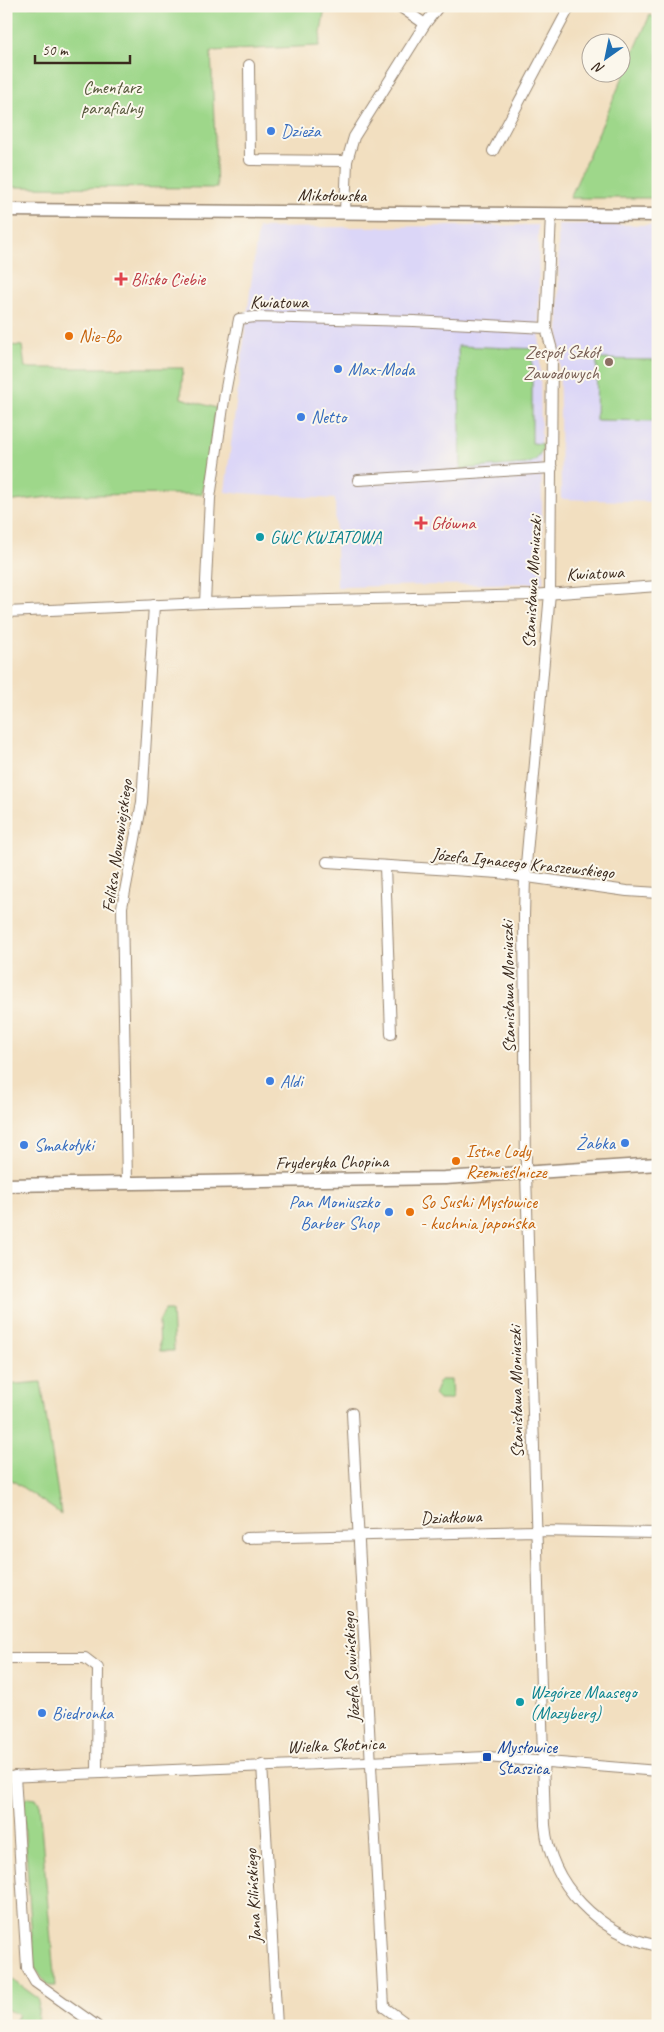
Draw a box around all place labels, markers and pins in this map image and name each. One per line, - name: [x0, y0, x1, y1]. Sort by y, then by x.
- place label: Dzieża: [281, 120, 322, 142]
- marker: Dzieża: [265, 125, 277, 137]
- place label: Blisko Ciebie: [131, 268, 206, 290]
- marker: Blisko Ciebie: [115, 273, 127, 285]
- place label: Nie-Bo: [79, 325, 123, 347]
- marker: Nie-Bo: [63, 330, 75, 342]
- place label: Zespół Szkół Zawodowych: [523, 341, 602, 384]
- marker: Zespół Szkół Zawodowych: [603, 356, 615, 368]
- place label: Max-Moda: [348, 358, 416, 380]
- marker: Max-Moda: [332, 363, 344, 375]
- place label: Netto: [311, 406, 348, 428]
- marker: Netto: [295, 411, 307, 423]
- place label: Główna: [431, 512, 477, 534]
- marker: Główna: [415, 517, 427, 529]
- place label: GWC KWIATOWA: [270, 526, 382, 548]
- marker: GWC KWIATOWA: [254, 531, 266, 543]
- place label: Aldi: [280, 1070, 305, 1092]
- marker: Aldi: [264, 1075, 276, 1087]
- place label: Żabka: [576, 1132, 617, 1154]
- place label: Smakołyki: [34, 1134, 96, 1156]
- marker: Żabka: [619, 1137, 631, 1149]
- marker: Smakołyki: [18, 1139, 30, 1151]
- place label: Istne Lody Rzemieślnicze: [466, 1140, 548, 1183]
- marker: Istne Lody Rzemieślnicze: [450, 1155, 462, 1167]
- place label: Pan Moniuszko Barber Shop: [289, 1191, 381, 1234]
- place label: So Sushi Mysłowice - kuchnia japońska: [420, 1191, 538, 1234]
- marker: Pan Moniuszko Barber Shop: [383, 1206, 395, 1218]
- marker: So Sushi Mysłowice - kuchnia japońska: [404, 1206, 416, 1218]
- place label: Wzgórze Maasego (Mazyberg): [530, 1681, 638, 1724]
- marker: Wzgórze Maasego (Mazyberg): [514, 1696, 526, 1708]
- place label: Biedronka: [52, 1702, 114, 1724]
- marker: Biedronka: [36, 1707, 48, 1719]
- place label: Mysłowice Staszica: [497, 1736, 558, 1779]
- marker: Mysłowice Staszica: [481, 1751, 493, 1763]

